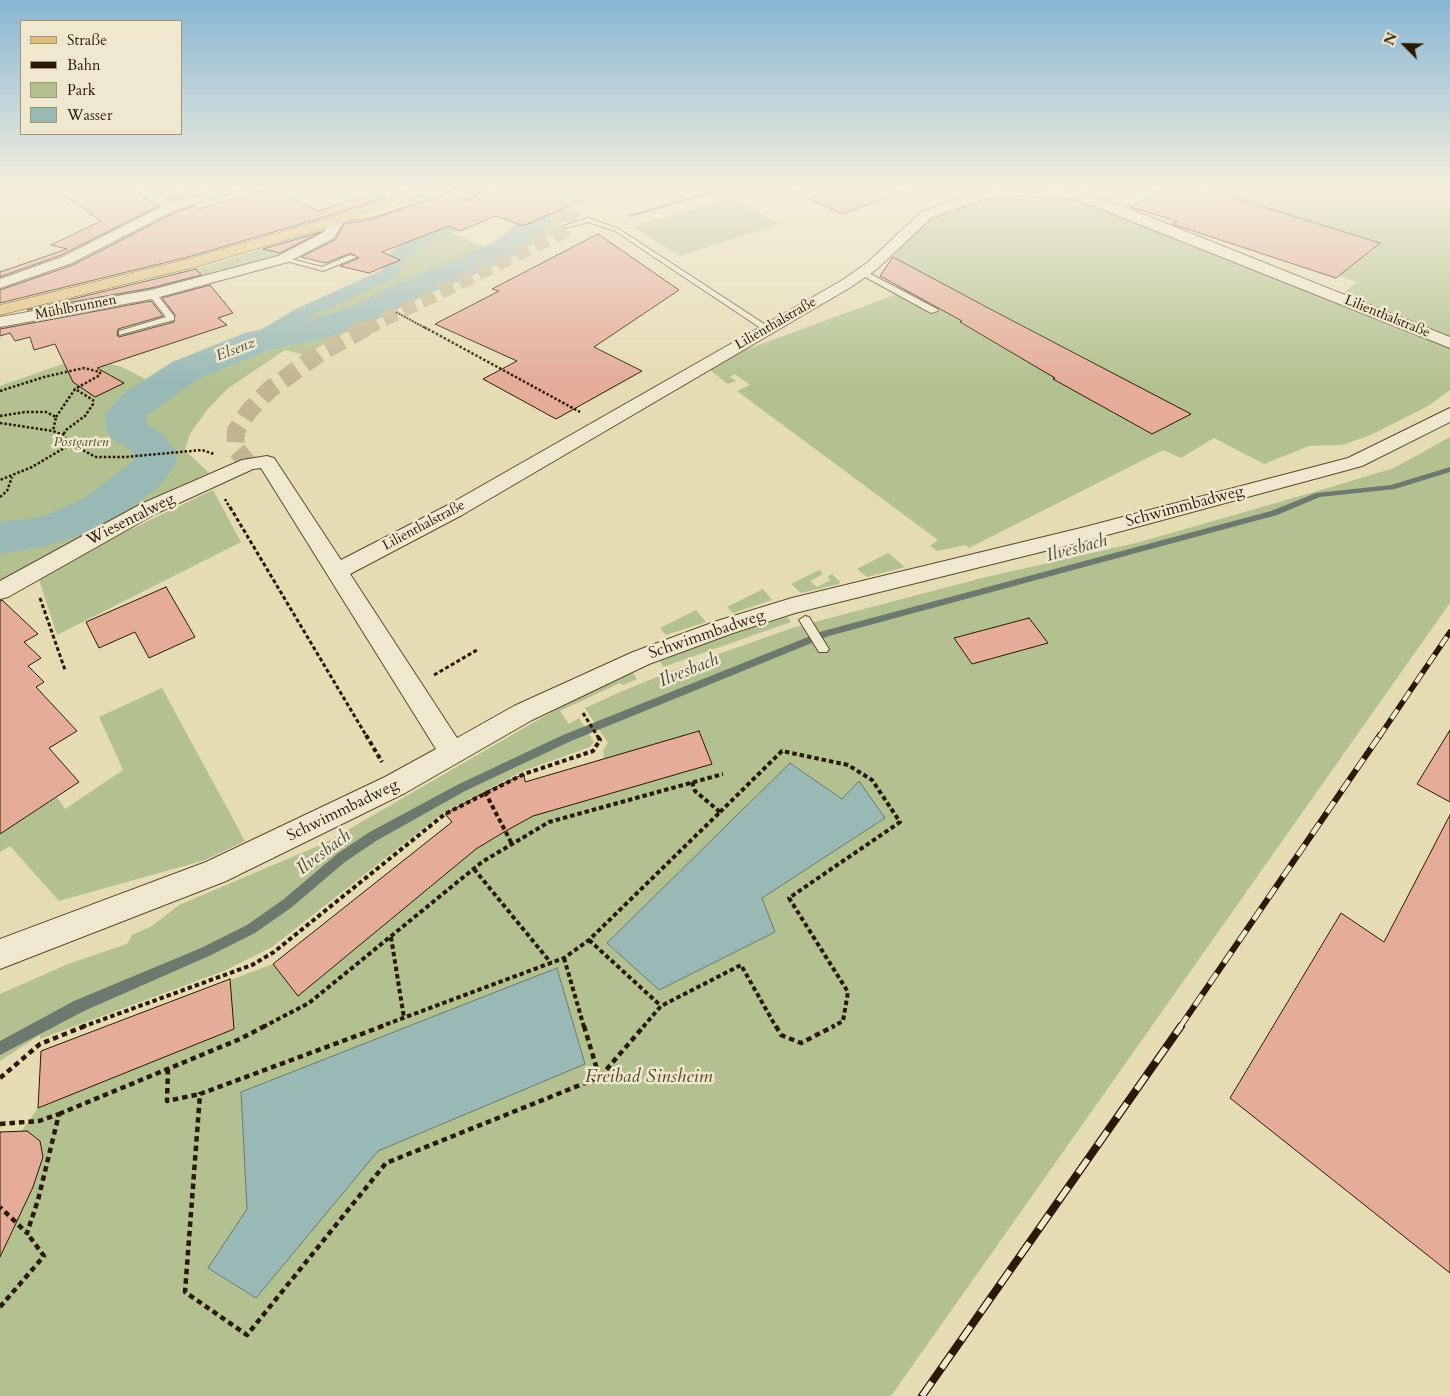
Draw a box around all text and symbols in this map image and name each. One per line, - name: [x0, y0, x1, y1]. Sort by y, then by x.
- legend: [20, 20, 182, 135]
- north arrow: [1380, 20, 1430, 70]
- text: Straße: [67, 30, 107, 50]
- text: N: [1380, 30, 1402, 48]
- text: Bahn: [67, 55, 100, 75]
- text: Park: [67, 80, 96, 100]
- text: Wasser: [67, 105, 112, 125]
- street label: Mühlbrunnen: [34, 292, 118, 324]
- street label: Lilienthalstraße: [1342, 292, 1432, 342]
- street label: Lilienthalstraße: [732, 294, 820, 354]
- water label: Elsenz: [214, 334, 258, 366]
- park label: Postgarten: [53, 435, 109, 451]
- street label: Schwimmbadweg: [1124, 482, 1246, 532]
- street label: Wiesentalweg: [84, 490, 178, 550]
- street label: Lilienthalstraße: [380, 497, 468, 555]
- water label: Ilvesbach: [1044, 531, 1110, 567]
- street label: Schwimmbadweg: [646, 606, 768, 664]
- water label: Ilvesbach: [656, 649, 722, 693]
- street label: Schwimmbadweg: [284, 776, 402, 846]
- water label: Ilvesbach: [293, 826, 355, 880]
- park label: Freibad Sinsheim: [585, 1067, 713, 1089]

